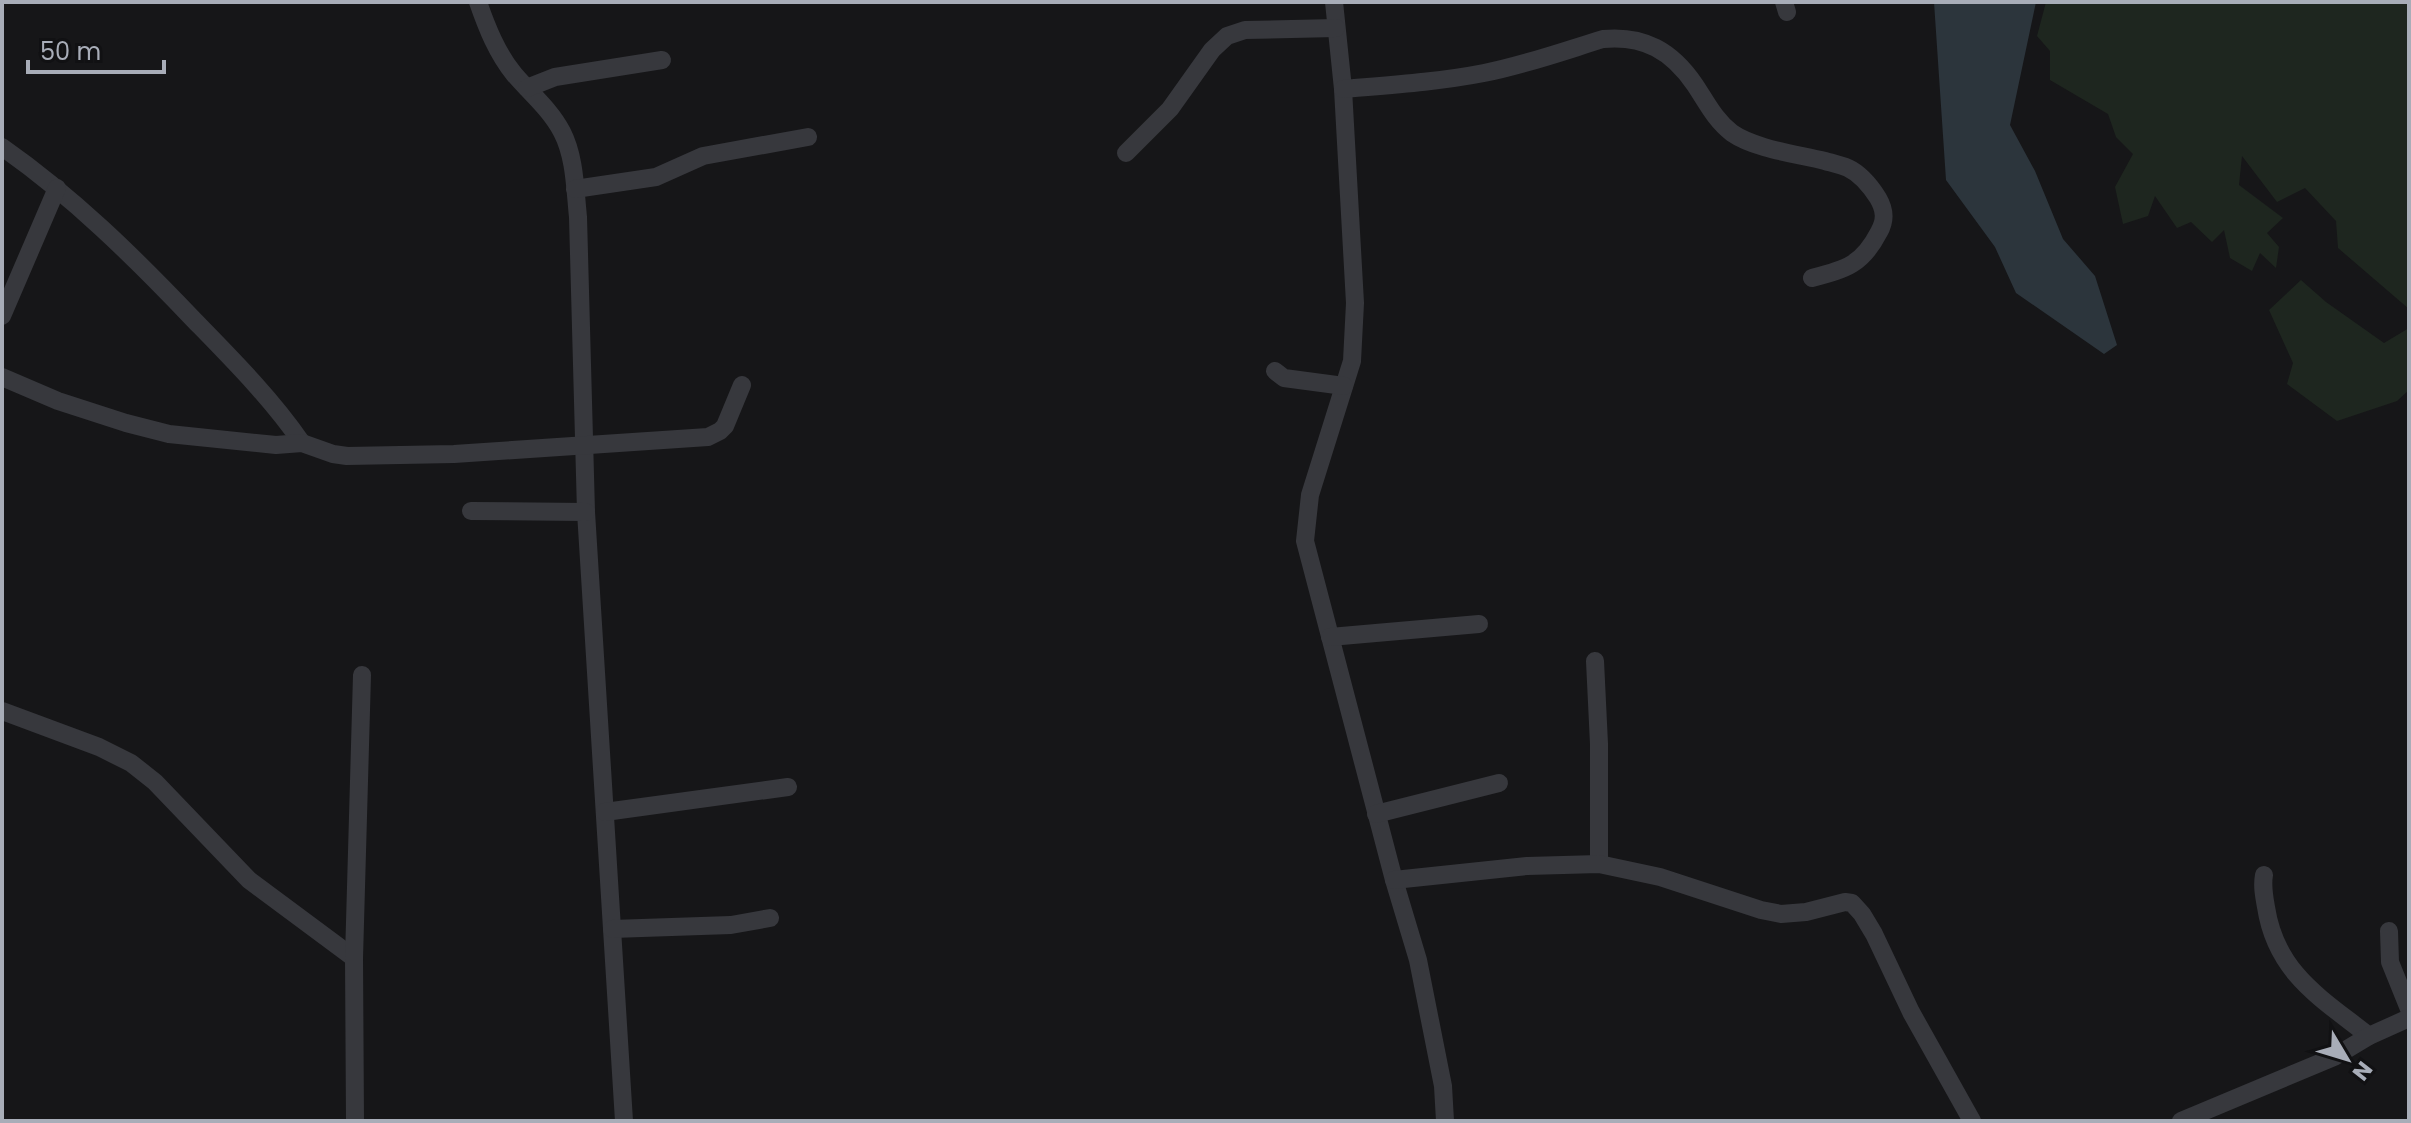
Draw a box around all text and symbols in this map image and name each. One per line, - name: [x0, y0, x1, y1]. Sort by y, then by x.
- scale bar: [28, 24, 164, 74]
- text: 50 m: [40, 35, 101, 68]
- north arrow: [2307, 1019, 2387, 1099]
- text: N: [2345, 1055, 2380, 1087]

